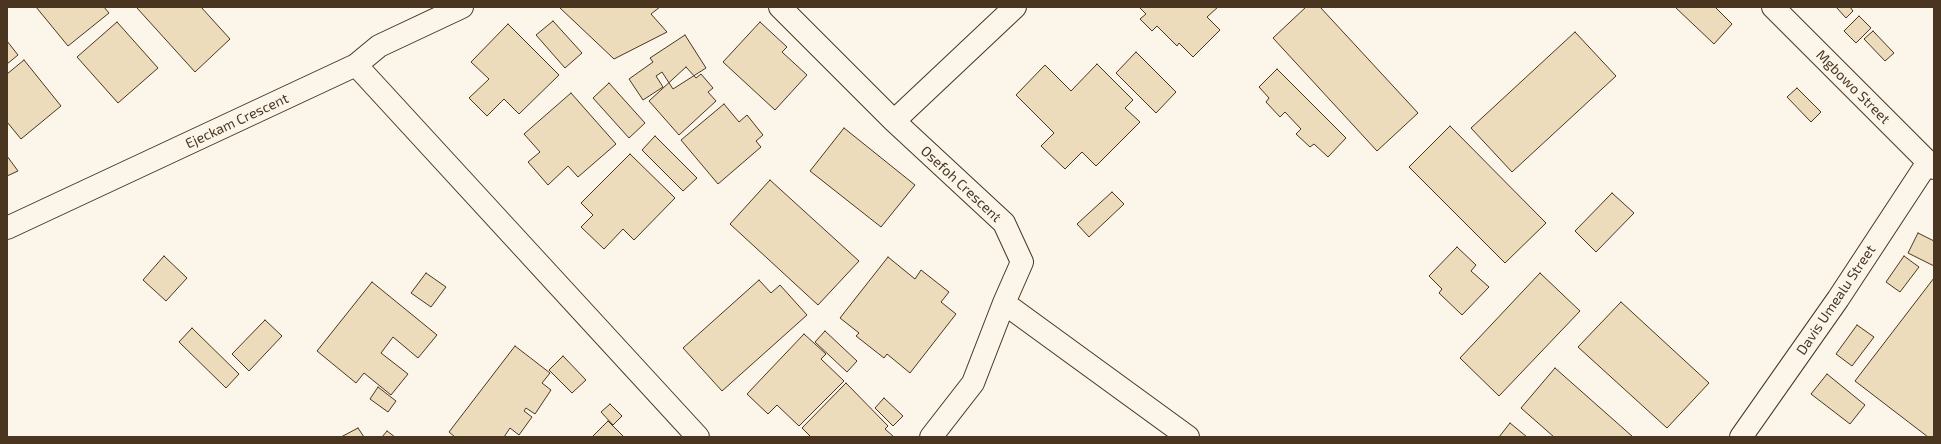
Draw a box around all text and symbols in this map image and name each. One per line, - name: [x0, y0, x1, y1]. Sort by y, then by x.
- street label: Mgbowo Street: [1813, 47, 1893, 127]
- street label: Ejeckam Crescent: [183, 90, 291, 152]
- street label: Osefoh Crescent: [917, 142, 1005, 226]
- street label: Davis Umealu Street: [1793, 242, 1879, 358]

